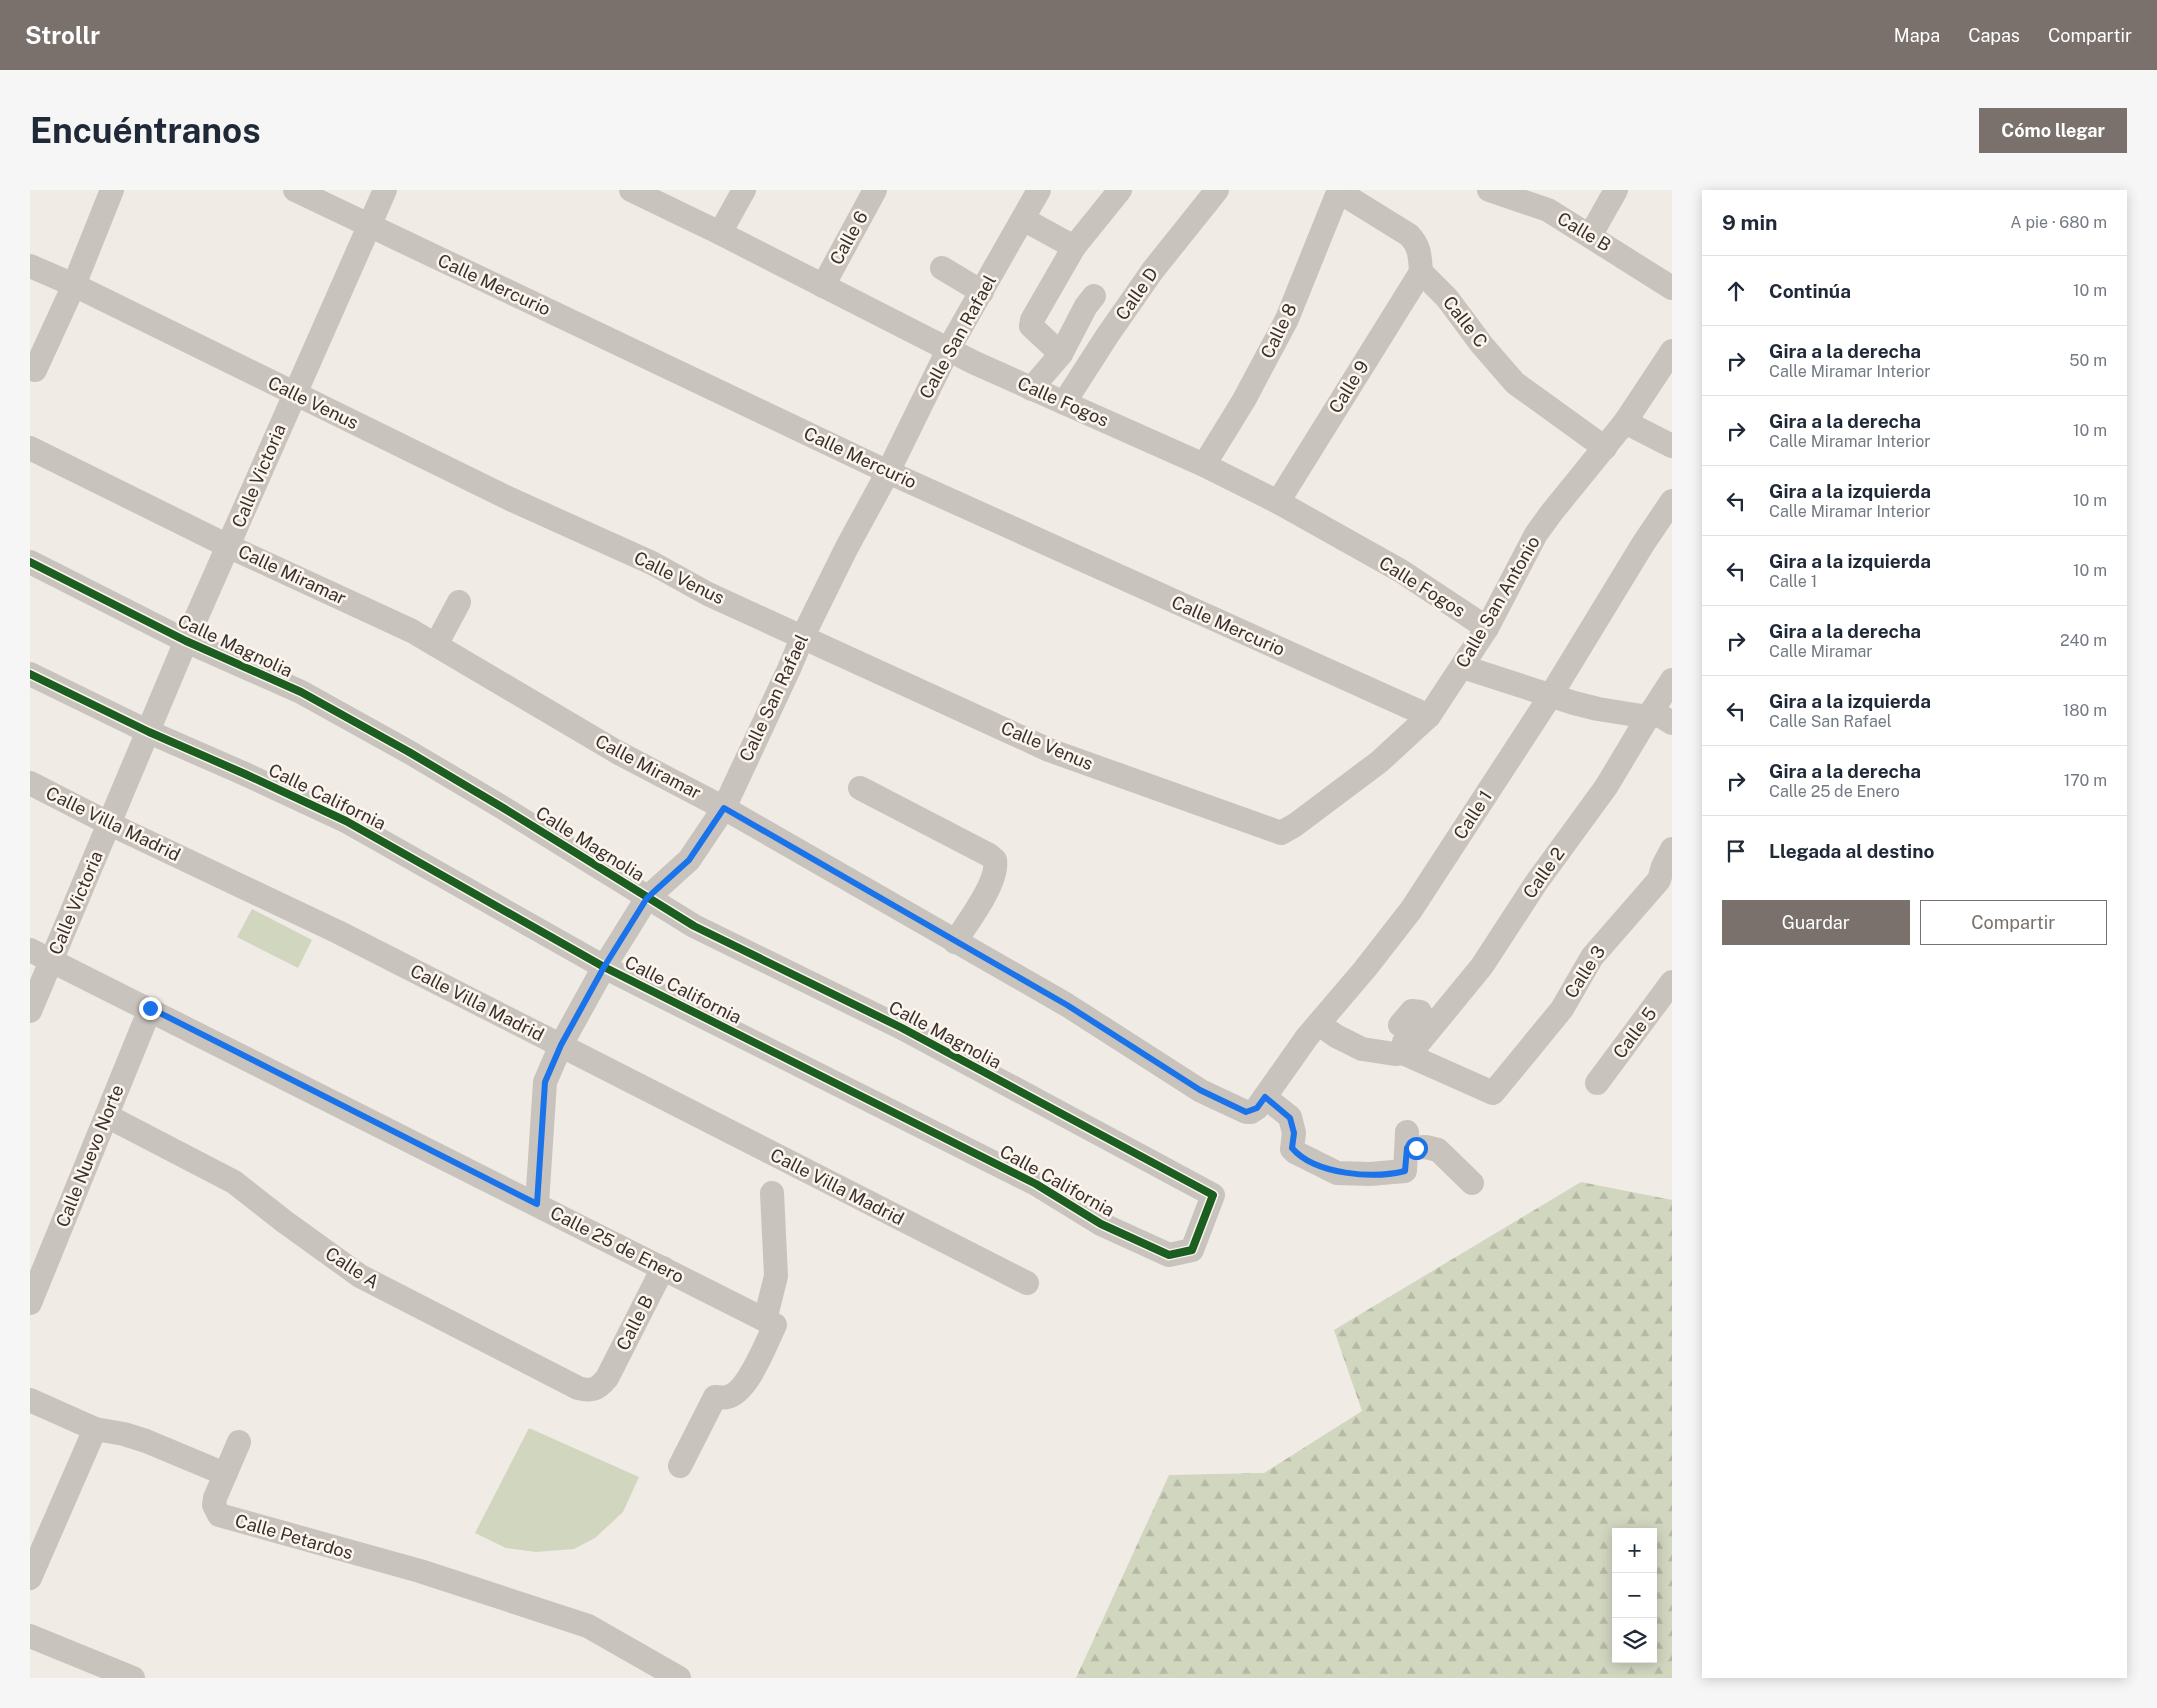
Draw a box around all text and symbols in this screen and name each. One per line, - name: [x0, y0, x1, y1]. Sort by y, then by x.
- text: Strollr: [25, 21, 100, 49]
- text: Mapa: [1894, 25, 1940, 46]
- text: Capas: [1968, 25, 2020, 46]
- text: Compartir: [2048, 25, 2132, 46]
- button: Cómo llegar: [1979, 108, 2127, 153]
- text: Encuéntranos: [30, 110, 261, 151]
- street label: Calle 6: [825, 207, 872, 268]
- street label: Calle B: [1554, 207, 1615, 256]
- text: 9 min: [1722, 210, 1778, 235]
- text: A pie · 680 m: [2010, 213, 2107, 232]
- street label: Calle Mercurio: [435, 249, 554, 320]
- street label: Calle D: [1111, 263, 1162, 324]
- street label: Calle San Rafael: [915, 271, 1000, 402]
- icon: ahead: [1722, 277, 1750, 305]
- text: Continúa: [1769, 280, 1851, 302]
- text: 10 m: [2073, 281, 2107, 300]
- street label: Calle C: [1439, 292, 1492, 352]
- street label: Calle 8: [1256, 300, 1301, 362]
- text: Gira a la derecha: [1769, 340, 1921, 362]
- icon: right: [1722, 347, 1750, 375]
- text: 50 m: [2069, 351, 2107, 370]
- street label: Calle 9: [1324, 357, 1373, 417]
- text: Calle Miramar Interior: [1769, 362, 1931, 381]
- street label: Calle Venus: [265, 372, 362, 433]
- street label: Calle Fogos: [1014, 372, 1112, 431]
- text: Gira a la derecha: [1769, 410, 1921, 432]
- icon: right: [1722, 417, 1750, 445]
- street label: Calle Victoria: [227, 421, 290, 531]
- text: 10 m: [2073, 421, 2107, 440]
- street label: Calle Mercurio: [801, 422, 920, 493]
- text: Calle Miramar Interior: [1769, 432, 1931, 451]
- text: Gira a la izquierda: [1769, 480, 1931, 502]
- icon: left: [1722, 487, 1750, 515]
- text: 10 m: [2073, 491, 2107, 510]
- text: Calle Miramar Interior: [1769, 502, 1931, 521]
- street label: Calle San Antonio: [1451, 532, 1544, 671]
- street label: Calle Miramar: [235, 540, 349, 609]
- street label: Calle Venus: [631, 547, 728, 608]
- text: Gira a la izquierda: [1769, 550, 1931, 572]
- street label: Calle Fogos: [1375, 552, 1469, 621]
- icon: left: [1722, 557, 1750, 585]
- text: 10 m: [2073, 561, 2107, 580]
- text: Calle 1: [1769, 572, 1817, 591]
- street label: Calle Mercurio: [1168, 591, 1288, 660]
- street label: Calle Magnolia: [174, 610, 296, 681]
- text: Gira a la derecha: [1769, 620, 1921, 642]
- icon: right: [1722, 627, 1750, 655]
- street label: Calle San Rafael: [735, 631, 812, 765]
- text: 240 m: [2060, 631, 2107, 650]
- text: Calle Miramar: [1769, 642, 1873, 661]
- text: Gira a la izquierda: [1769, 690, 1931, 712]
- icon: left: [1722, 697, 1750, 725]
- text: 180 m: [2063, 701, 2107, 720]
- text: Calle San Rafael: [1769, 712, 1892, 731]
- street label: Calle Venus: [998, 717, 1096, 774]
- street label: Calle Miramar: [592, 730, 705, 803]
- street label: Calle California: [265, 759, 389, 834]
- text: Gira a la derecha: [1769, 760, 1921, 782]
- icon: right: [1722, 767, 1750, 795]
- text: 170 m: [2064, 771, 2107, 790]
- street label: Calle Villa Madrid: [43, 782, 184, 865]
- text: Calle 25 de Enero: [1769, 782, 1900, 801]
- street label: Calle 1: [1449, 786, 1496, 843]
- street label: Calle Magnolia: [532, 802, 649, 885]
- icon: arrive: [1722, 837, 1750, 865]
- text: Llegada al destino: [1769, 840, 1934, 862]
- street label: Calle 2: [1518, 843, 1569, 902]
- street label: Calle Victoria: [44, 848, 107, 958]
- button: Guardar: [1722, 900, 1910, 945]
- button: Compartir: [1920, 900, 2107, 945]
- street label: Calle 3: [1560, 942, 1609, 1002]
- street label: Calle California: [621, 951, 745, 1028]
- street label: Calle Villa Madrid: [407, 960, 547, 1045]
- street label: Calle Magnolia: [885, 996, 1005, 1073]
- route end: [139, 997, 162, 1020]
- street label: Calle 5: [1609, 1003, 1661, 1062]
- street label: Calle Nuevo Norte: [51, 1082, 128, 1230]
- route start: [1405, 1137, 1428, 1160]
- street label: Calle California: [996, 1140, 1118, 1221]
- street label: Calle Villa Madrid: [767, 1144, 907, 1229]
- street label: Calle 25 de Enero: [547, 1202, 688, 1287]
- street label: Calle A: [322, 1243, 383, 1293]
- street label: Calle B: [612, 1292, 657, 1354]
- street label: Calle Petardos: [233, 1510, 356, 1563]
- map controls: [1612, 1528, 1657, 1663]
- button: +: [1612, 1528, 1657, 1573]
- button: −: [1612, 1573, 1657, 1618]
- button: layers: [1612, 1618, 1657, 1663]

